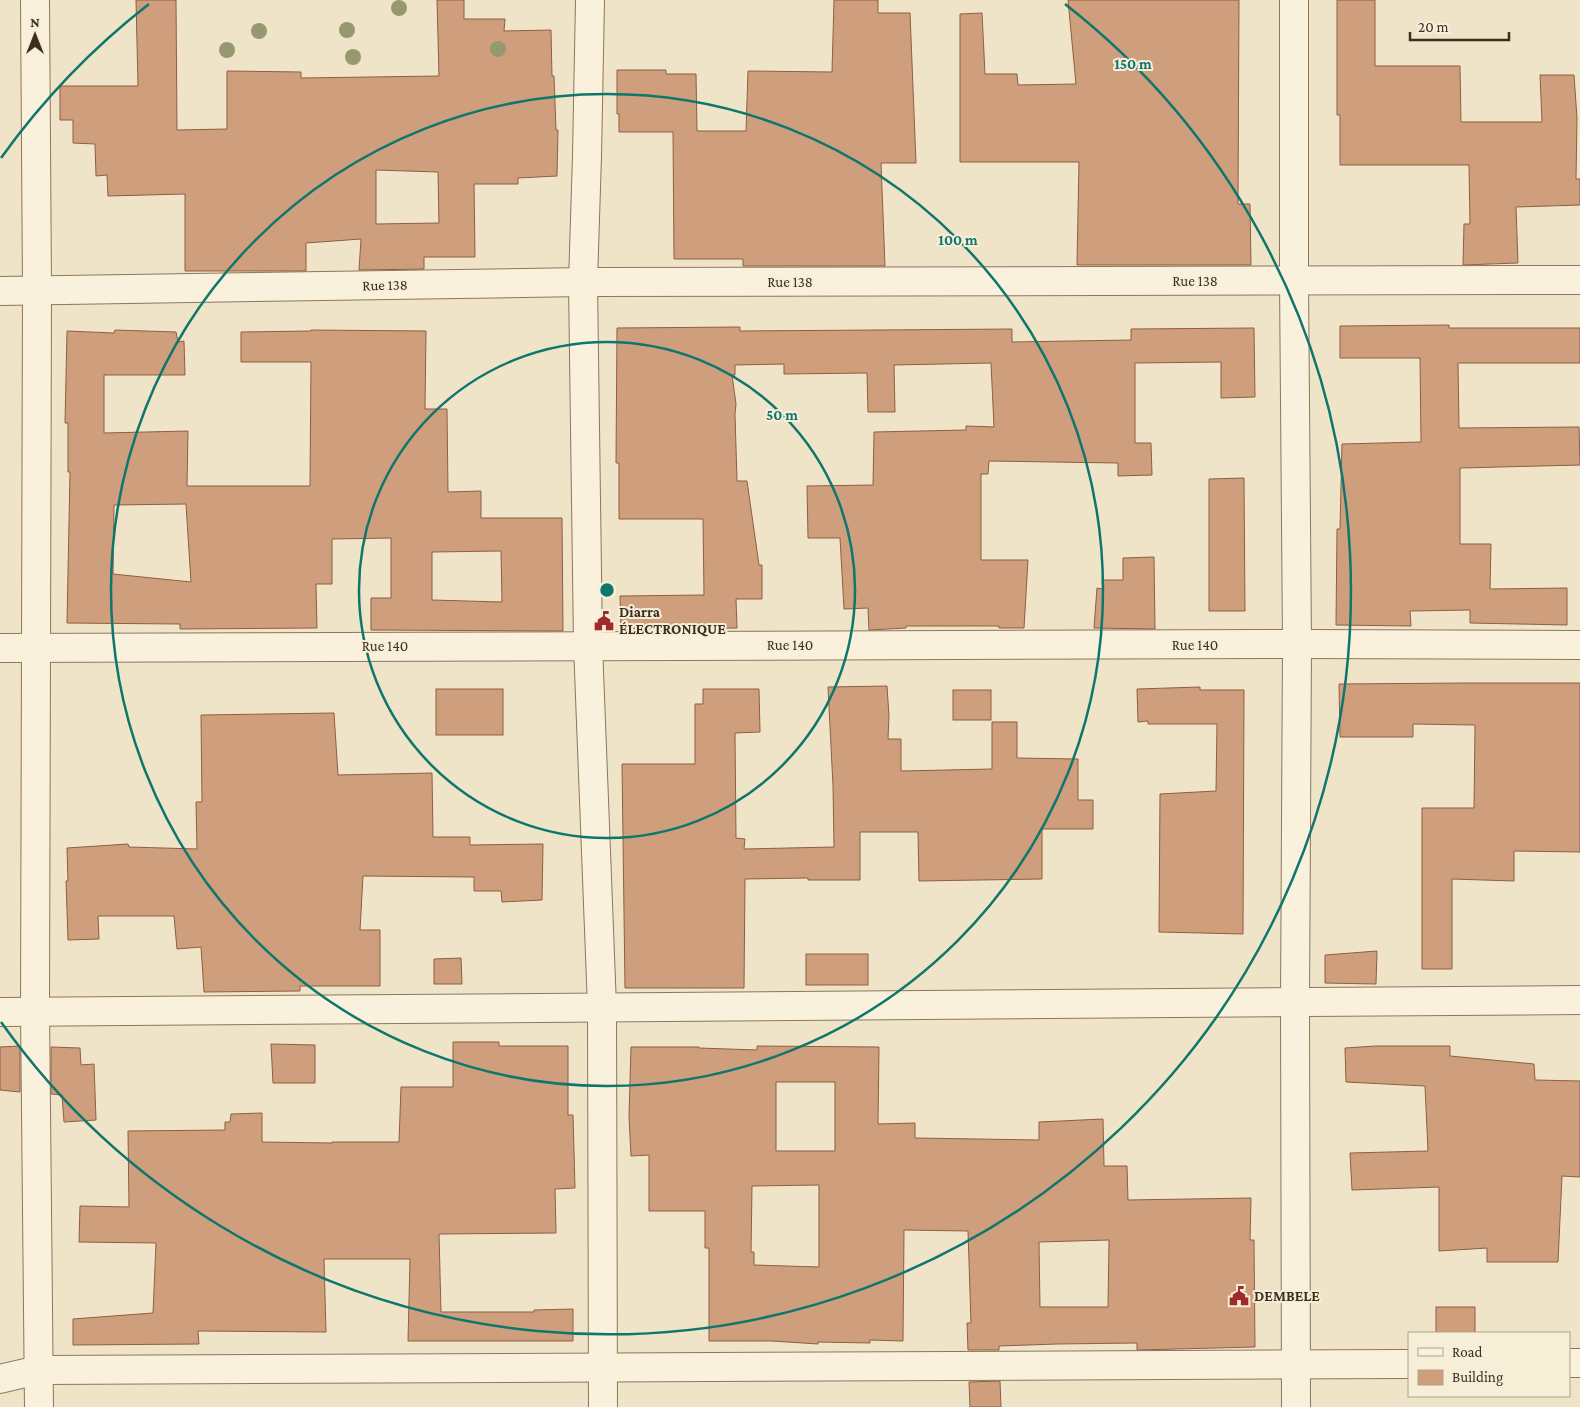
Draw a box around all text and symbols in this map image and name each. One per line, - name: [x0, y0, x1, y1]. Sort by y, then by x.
- north arrow: [10, 10, 60, 60]
- scale bar: [1410, 10, 1509, 42]
- text: N: [30, 14, 40, 30]
- text: 20 m: [1418, 19, 1449, 35]
- text: 150 m: [1114, 56, 1152, 72]
- text: 100 m: [938, 232, 978, 248]
- street label: Rue 138: [1172, 273, 1218, 289]
- street label: Rue 138: [767, 274, 813, 290]
- street label: Rue 138: [362, 277, 408, 293]
- text: 50 m: [766, 407, 798, 423]
- centre of rings: [598, 581, 616, 599]
- place label: Diarra ÉLECTRONIQUE: [619, 604, 726, 637]
- public building icon: Diarra ÉLECTRONIQUE: [593, 610, 615, 632]
- street label: Rue 140: [767, 637, 813, 653]
- street label: Rue 140: [1172, 637, 1218, 653]
- street label: Rue 140: [362, 638, 408, 654]
- public building icon: DEMBELE: [1228, 1285, 1250, 1307]
- place label: DEMBELE: [1254, 1288, 1320, 1304]
- legend: [1408, 1332, 1570, 1397]
- text: Road: [1452, 1344, 1483, 1360]
- text: Building: [1452, 1369, 1503, 1386]

